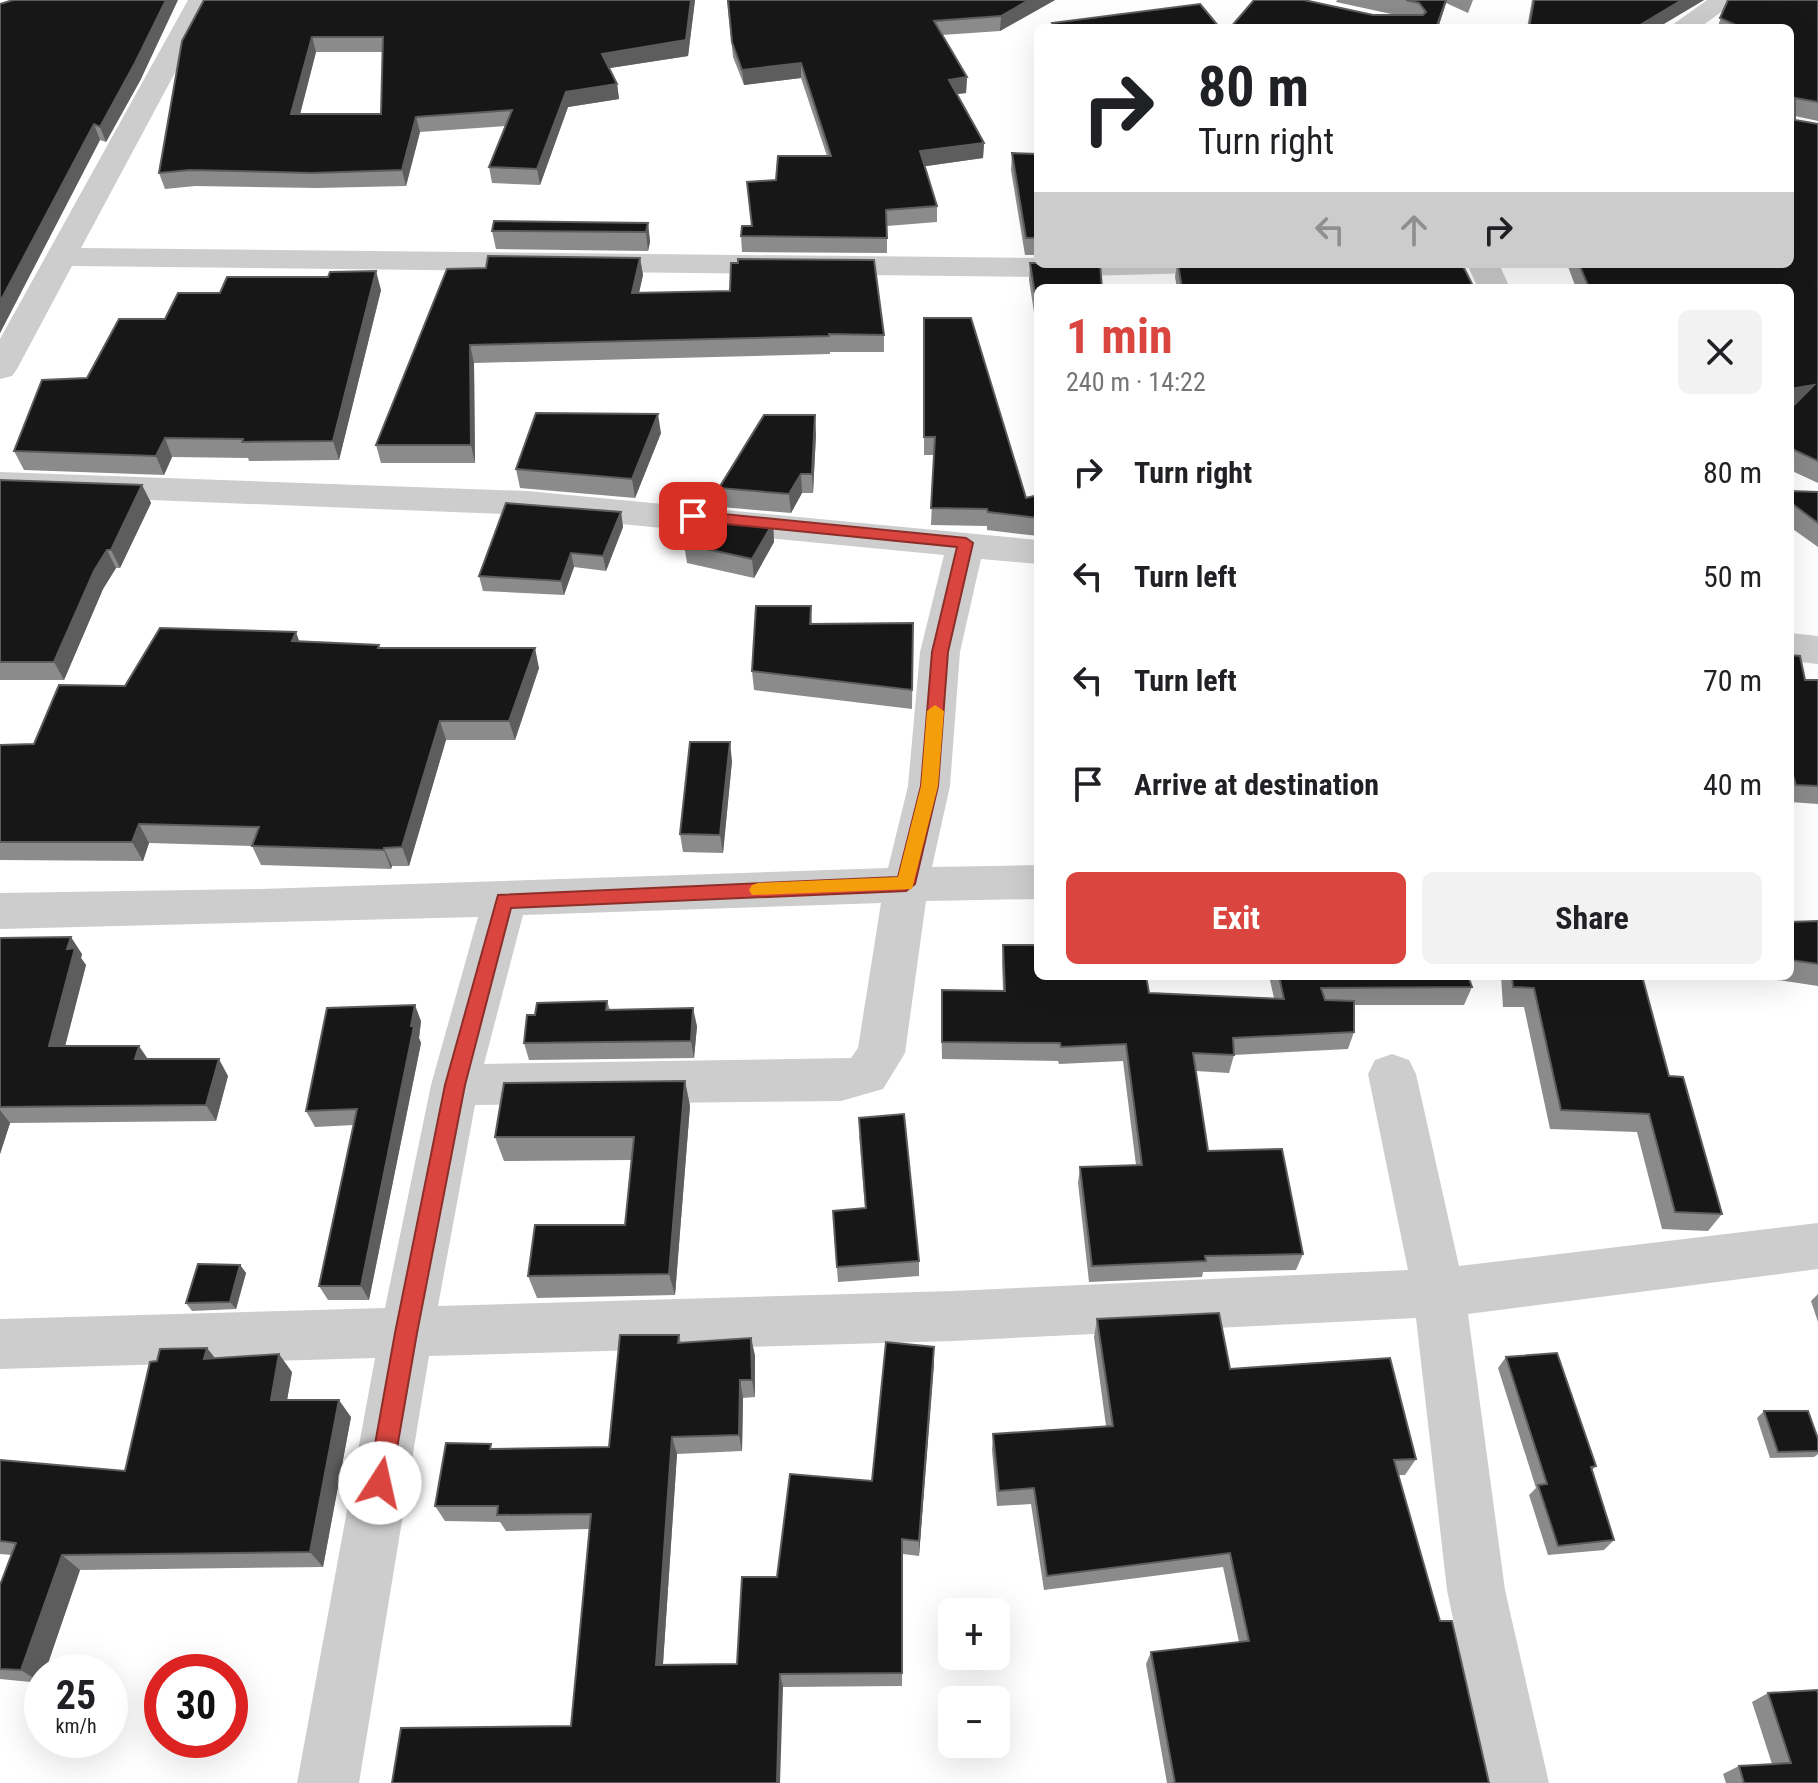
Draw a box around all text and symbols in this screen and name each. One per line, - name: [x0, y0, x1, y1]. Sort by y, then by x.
- text: 80 m: [1198, 54, 1309, 120]
- icon: right: [1066, 56, 1170, 160]
- text: Turn right: [1198, 121, 1334, 163]
- icon: left: [1308, 208, 1352, 252]
- icon: ahead: [1392, 208, 1436, 252]
- icon: right: [1476, 208, 1520, 252]
- text: 1 min: [1066, 308, 1173, 365]
- button: close: [1678, 310, 1762, 394]
- text: 240 m · 14:22: [1066, 367, 1206, 397]
- icon: right: [1066, 450, 1110, 494]
- text: Turn right: [1134, 455, 1252, 490]
- text: 80 m: [1703, 455, 1762, 490]
- pin: [659, 482, 727, 550]
- icon: arrive: [671, 494, 715, 538]
- icon: left: [1066, 554, 1110, 598]
- text: Turn left: [1134, 559, 1237, 594]
- text: 50 m: [1703, 559, 1762, 594]
- icon: left: [1066, 658, 1110, 702]
- text: Turn left: [1134, 663, 1237, 698]
- text: 70 m: [1703, 663, 1762, 698]
- icon: arrive: [1066, 762, 1110, 806]
- text: Arrive at destination: [1134, 767, 1379, 802]
- text: 40 m: [1703, 767, 1762, 802]
- button: Exit: [1066, 872, 1406, 964]
- button: Share: [1422, 872, 1762, 964]
- position arrow: [338, 1441, 422, 1525]
- map controls: [938, 1598, 1010, 1758]
- button: +: [938, 1598, 1010, 1670]
- speed limit sign: 30: [144, 1654, 248, 1758]
- text: 25: [56, 1672, 96, 1719]
- button: −: [938, 1686, 1010, 1758]
- text: km/h: [55, 1714, 97, 1738]

